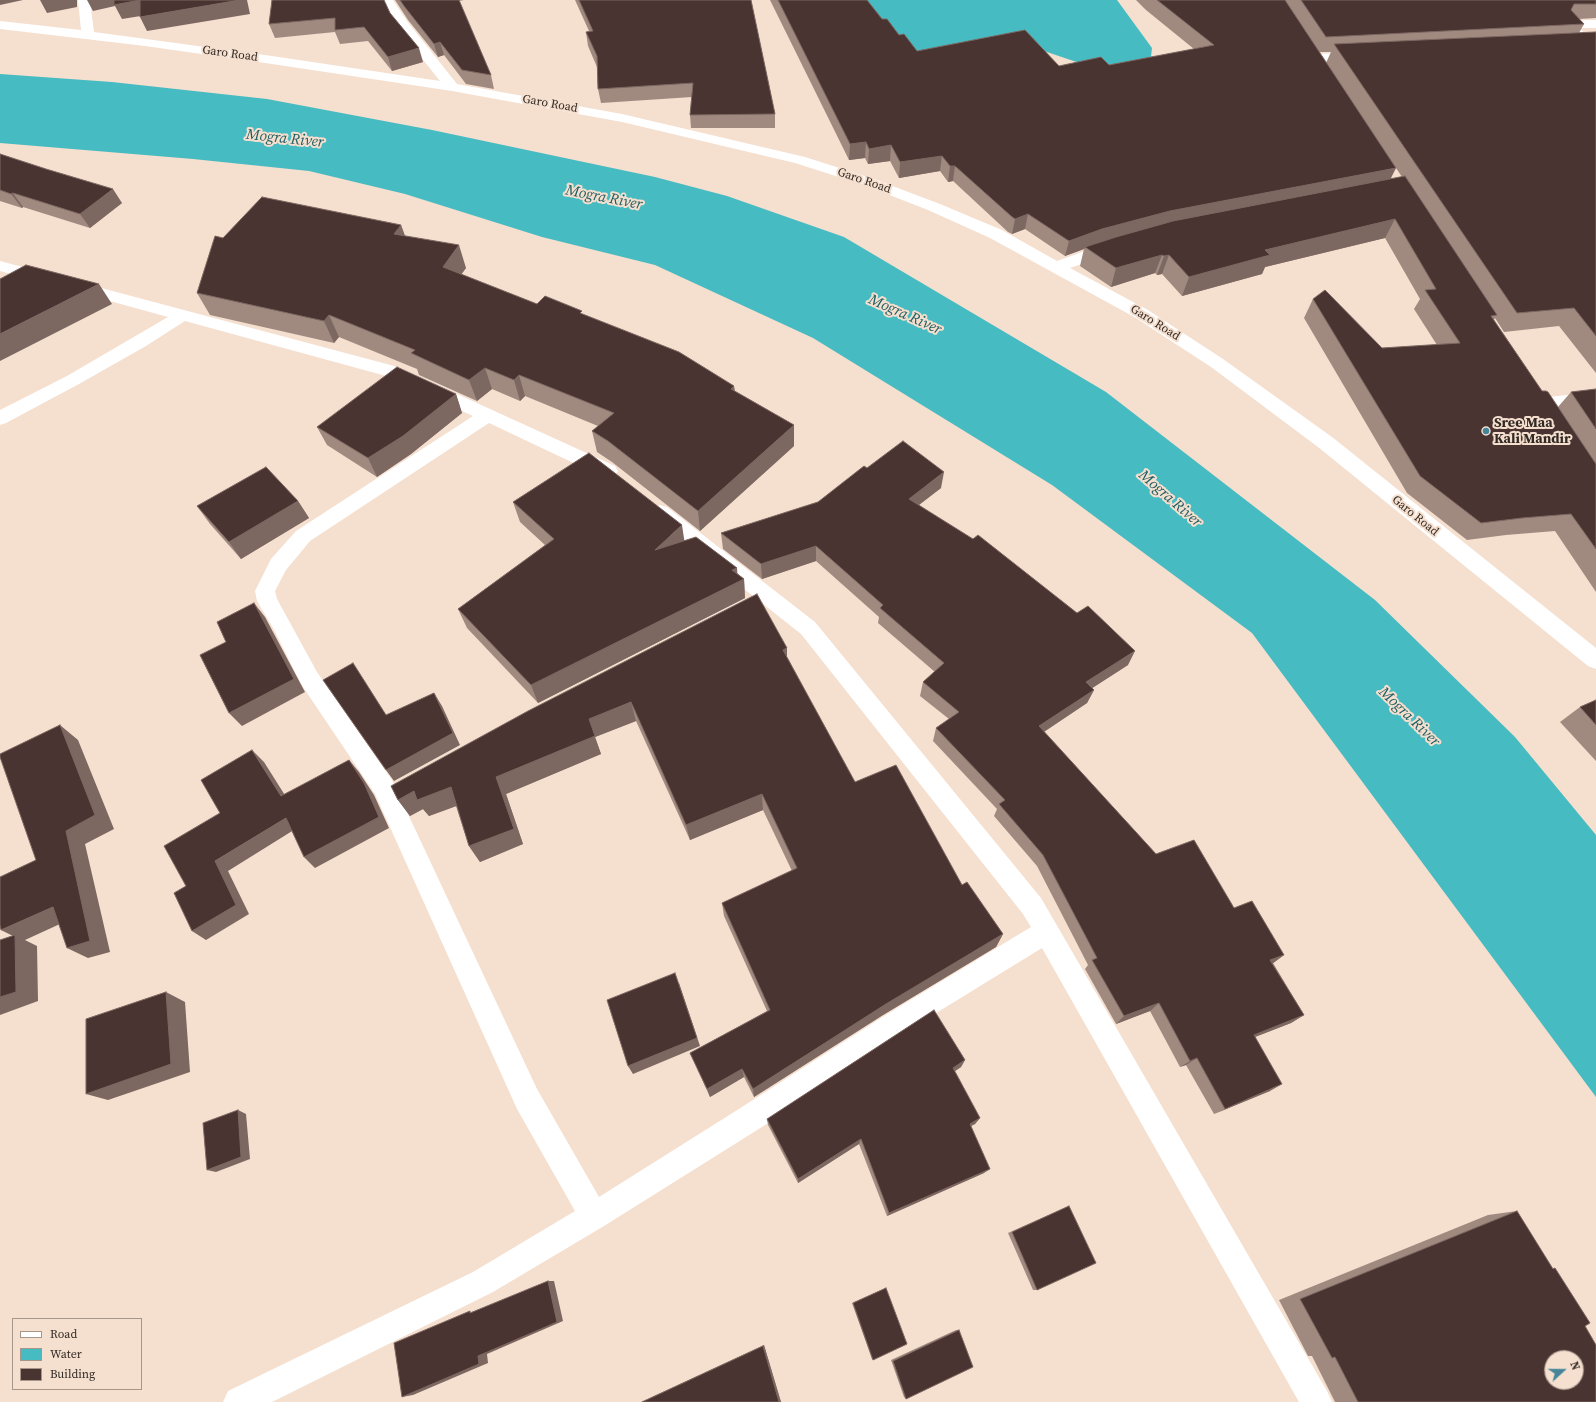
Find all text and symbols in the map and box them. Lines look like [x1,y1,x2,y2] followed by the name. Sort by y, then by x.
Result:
[201,43,259,65] street label: Garo Road
[521,92,579,116] street label: Garo Road
[245,126,325,152] water label: Mogra River
[835,165,893,197] street label: Garo Road
[564,182,644,214] water label: Mogra River
[866,291,944,339] water label: Mogra River
[1128,302,1182,344] street label: Garo Road
[1494,415,1571,448] place label: Sree Maa Kali Mandir
[1481,426,1491,436] marker: Sree Maa Kali Mandir
[1135,467,1205,531] water label: Mogra River
[1389,493,1441,539] street label: Garo Road
[1375,683,1443,751] water label: Mogra River
[12,1318,142,1390] legend
[50,1326,77,1342] text: Road
[50,1346,82,1362] text: Water
[1544,1350,1584,1390] north arrow
[1566,1359,1583,1372] text: N
[50,1366,95,1382] text: Building

